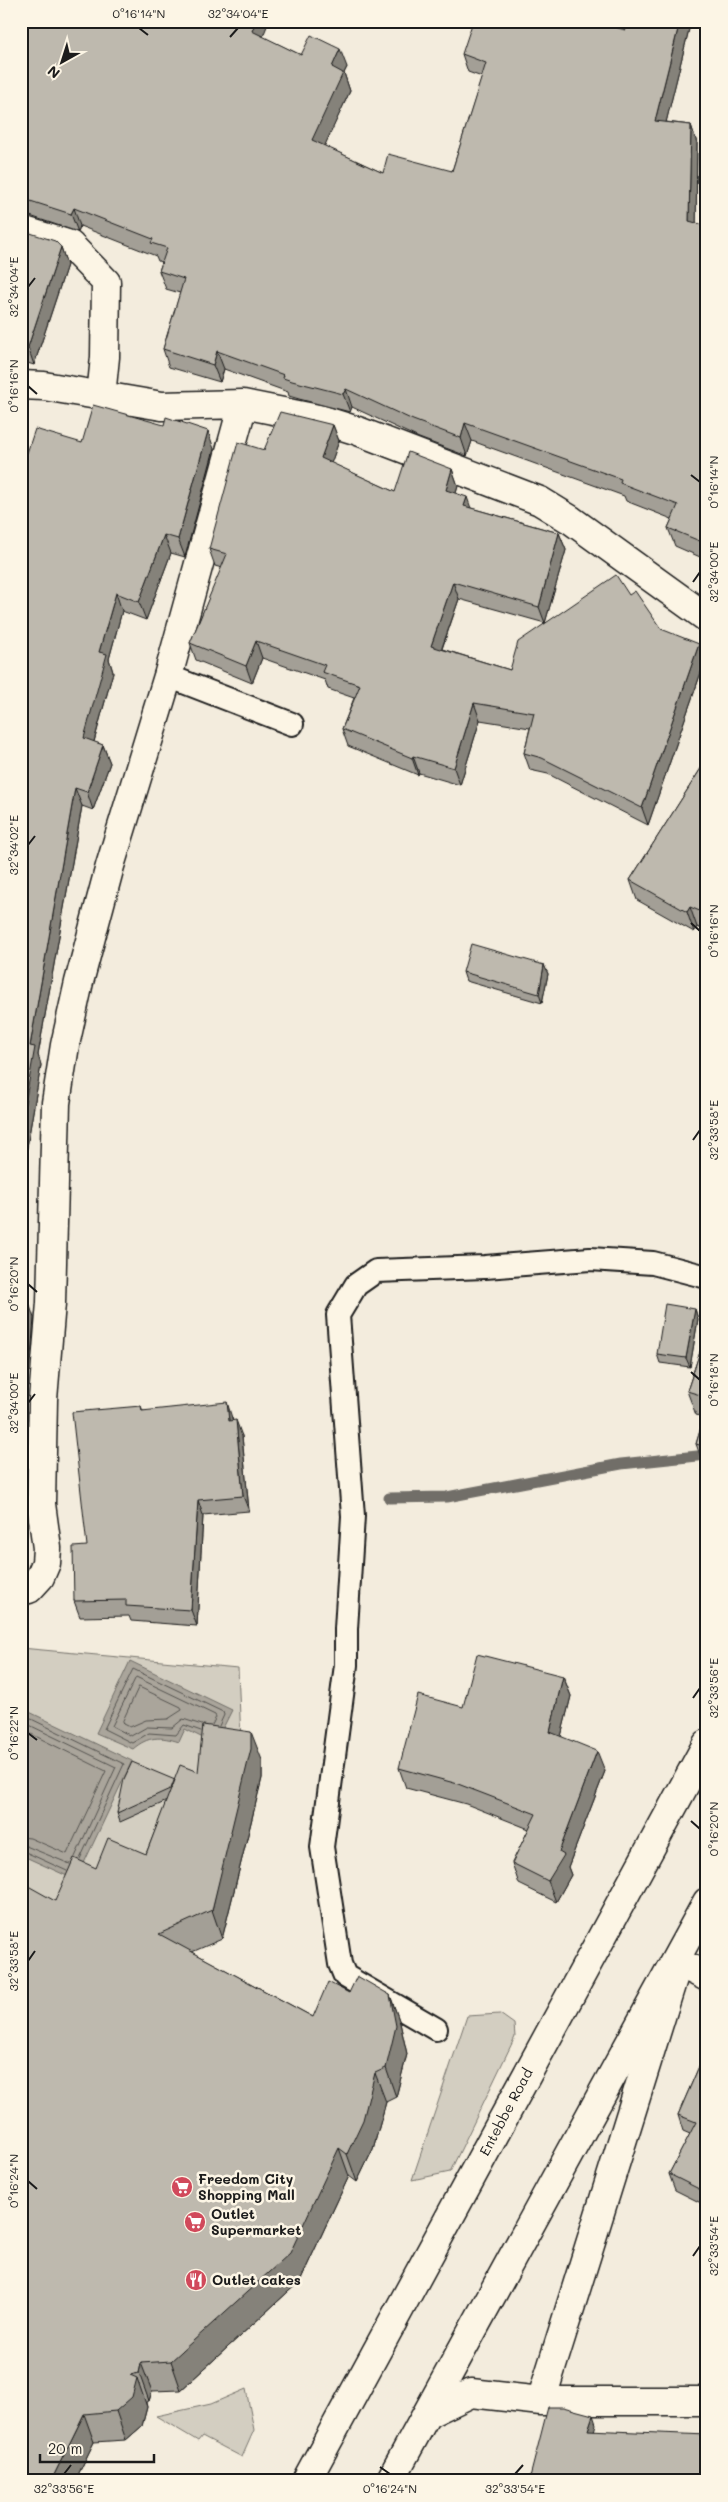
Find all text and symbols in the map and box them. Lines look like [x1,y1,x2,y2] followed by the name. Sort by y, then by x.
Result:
[113,5,165,21] text: 0°16'14"N
[208,5,268,21] text: 32°34'04"E
[38,38,88,88] north arrow
[43,62,64,83] text: N
[5,257,21,317] text: 32°34'04"E
[5,360,21,413] text: 0°16'16"N
[705,456,721,508] text: 0°16'14"N
[705,541,721,603] text: 32°34'00"E
[5,815,21,875] text: 32°34'02"E
[705,905,721,958] text: 0°16'16"N
[705,1100,721,1160] text: 32°33'58"E
[5,1257,21,1311] text: 0°16'20"N
[705,1353,721,1407] text: 0°16'18"N
[5,1372,21,1434] text: 32°34'00"E
[705,1658,721,1718] text: 32°33'56"E
[5,1706,21,1760] text: 0°16'22"N
[705,1802,721,1856] text: 0°16'20"N
[5,1931,21,1991] text: 32°33'58"E
[475,2065,537,2159] street label: Entebbe Road
[5,2154,21,2208] text: 0°16'24"N
[198,2169,295,2204] place label: Freedom City Shopping Mall
[170,2175,194,2199] supermarket icon: Freedom City Shopping Mall
[211,2204,301,2239] place label: Outlet Supermarket
[183,2210,207,2234] supermarket icon: Outlet Supermarket
[705,2216,721,2276] text: 32°33'54"E
[184,2268,208,2292] restaurant icon: Outlet cakes
[212,2270,301,2289] place label: Outlet cakes
[40,2432,154,2464] scale bar
[48,2438,82,2458] text: 20 m
[34,2480,94,2496] text: 32°33'56"E
[363,2480,417,2496] text: 0°16'24"N
[485,2480,545,2496] text: 32°33'54"E

